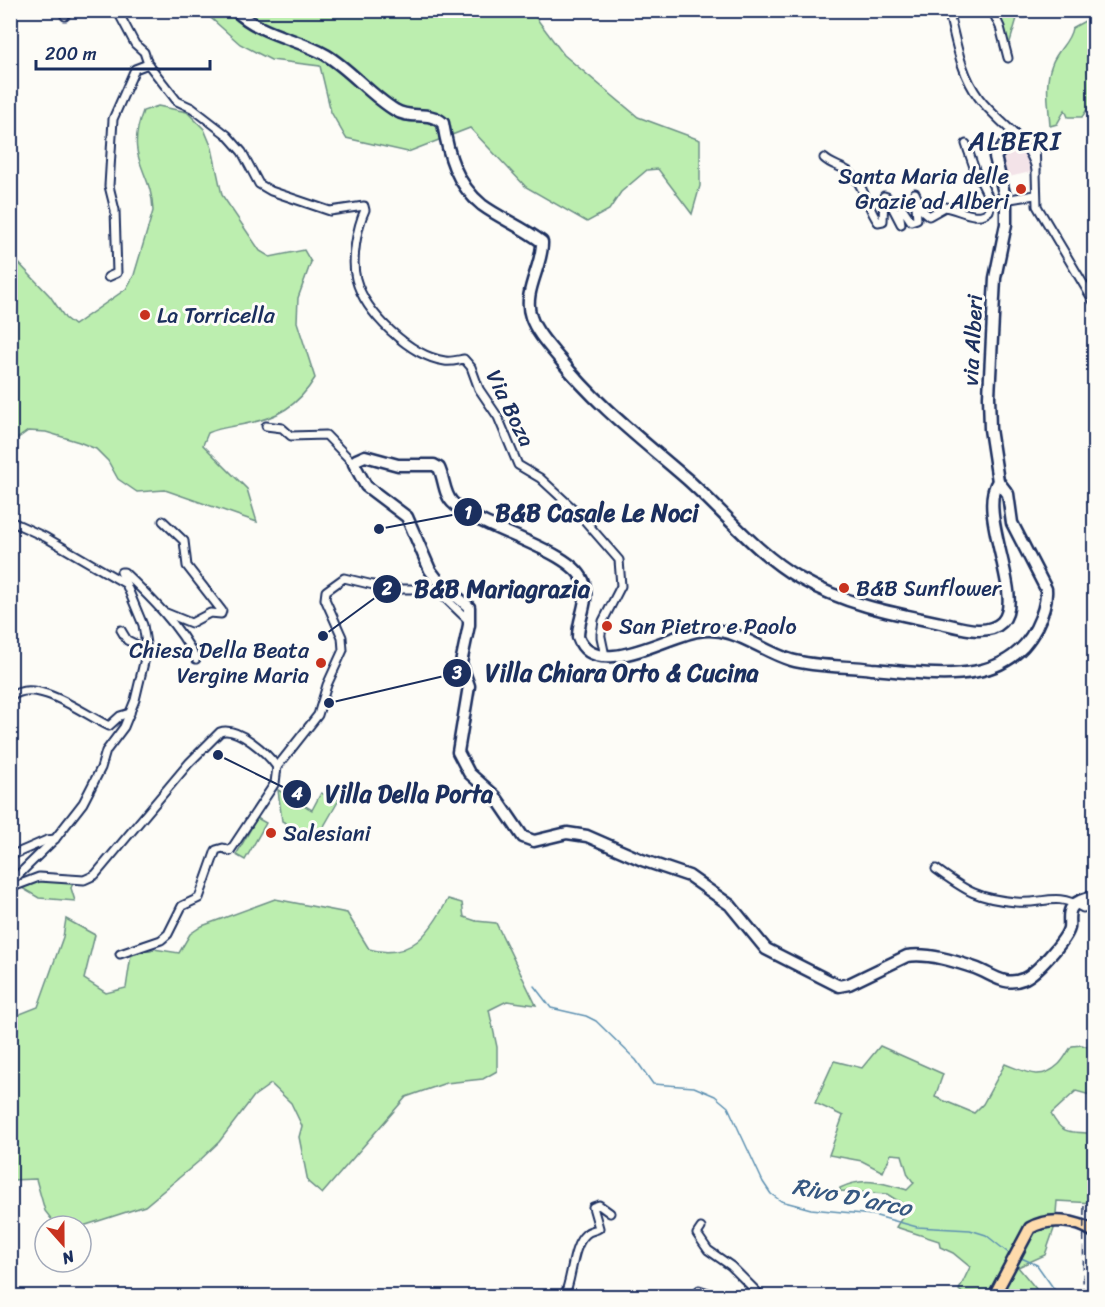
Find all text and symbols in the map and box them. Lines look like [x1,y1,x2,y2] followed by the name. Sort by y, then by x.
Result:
[36,33,210,71] scale bar
[45,38,97,70] text: 200 m
[967,118,1062,164] district label: ALBERI
[838,157,1010,221] place label: Santa Maria delle Grazie ad Alberi
[1014,182,1028,196] marker: Santa Maria delle Grazie ad Alberi
[951,293,994,387] street label: via Alberi
[157,296,276,335] place label: La Torricella
[138,308,152,322] marker: La Torricella
[475,363,546,454] street label: Via Boza
[453,491,710,533] callout: B&B Casale Le Noci
[495,492,700,534] text: B&B Casale Le Noci
[464,497,472,529] text: 1
[372,568,602,610] callout: B&B Mariagrazia
[414,568,591,610] text: B&B Mariagrazia
[856,569,1003,608] place label: B&B Sunflower
[381,573,393,605] text: 2
[837,581,851,595] marker: B&B Sunflower
[619,607,797,646] place label: San Pietro e Paolo
[600,619,614,633] marker: San Pietro e Paolo
[129,631,310,695] place label: Chiesa Della Beata Vergine Maria
[442,652,771,694] callout: Villa Chiara Orto & Cucina
[485,652,760,694] text: Villa Chiara Orto & Cucina
[314,656,328,670] marker: Chiesa Della Beata Vergine Maria
[451,657,462,689] text: 3
[282,773,507,815] callout: Villa Della Porta
[325,773,494,815] text: Villa Della Porta
[290,778,303,810] text: 4
[283,814,372,853] place label: Salesiani
[264,826,278,840] marker: Salesiani
[789,1165,917,1229] water label: Rivo D'arco
[33,1214,93,1274] north arrow
[57,1242,80,1273] text: N

